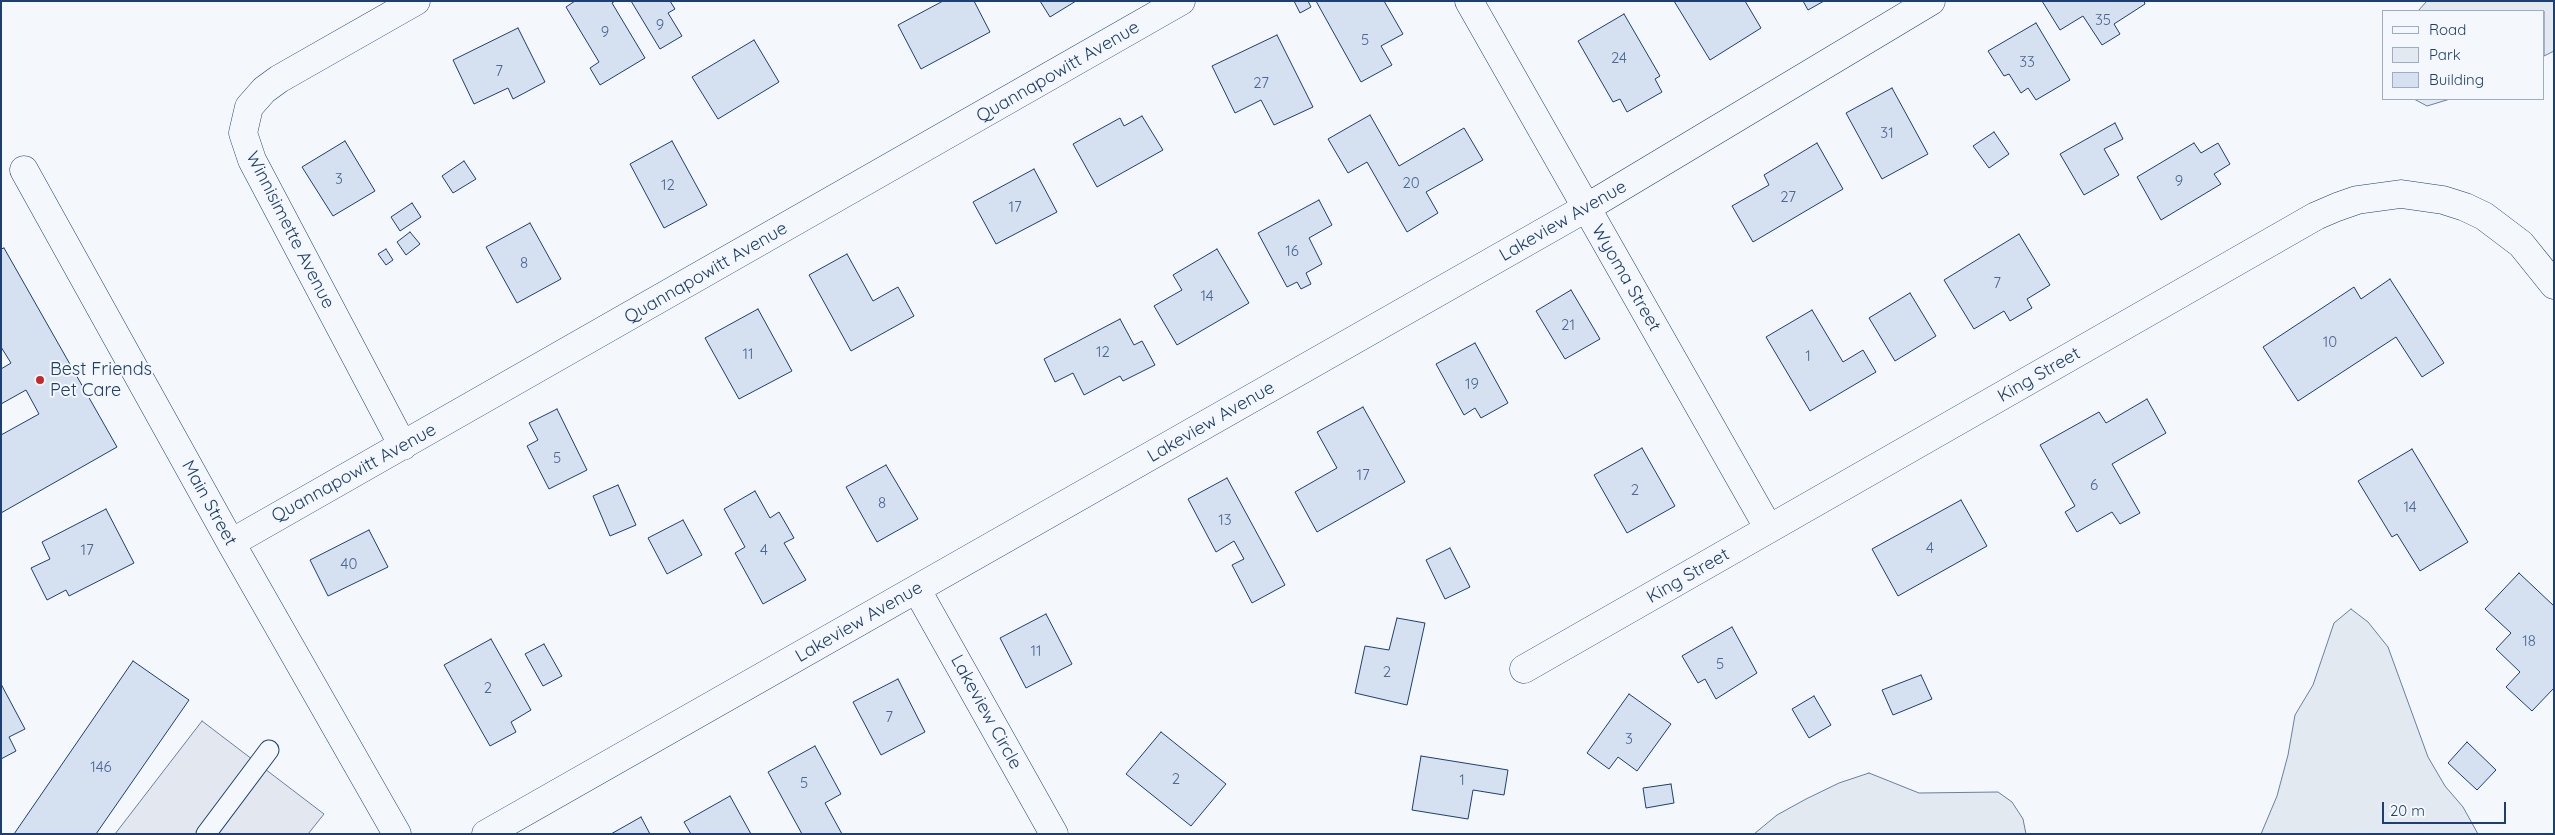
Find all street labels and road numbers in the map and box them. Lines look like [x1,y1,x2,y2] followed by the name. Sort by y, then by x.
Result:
[973,16,1143,128] street label: Quannapowitt Avenue
[241,148,339,312] street label: Winnisimette Avenue
[1496,176,1630,266] street label: Lakeview Avenue
[621,217,791,329] street label: Quannapowitt Avenue
[1587,221,1665,335] street label: Wyoma Street
[1994,343,2084,407] street label: King Street
[1144,377,1278,467] street label: Lakeview Avenue
[268,419,440,527] street label: Quannapowitt Avenue
[177,457,241,549] street label: Main Street
[1643,544,1733,608] street label: King Street
[792,577,926,667] street label: Lakeview Avenue
[946,651,1026,773] street label: Lakeview Circle

